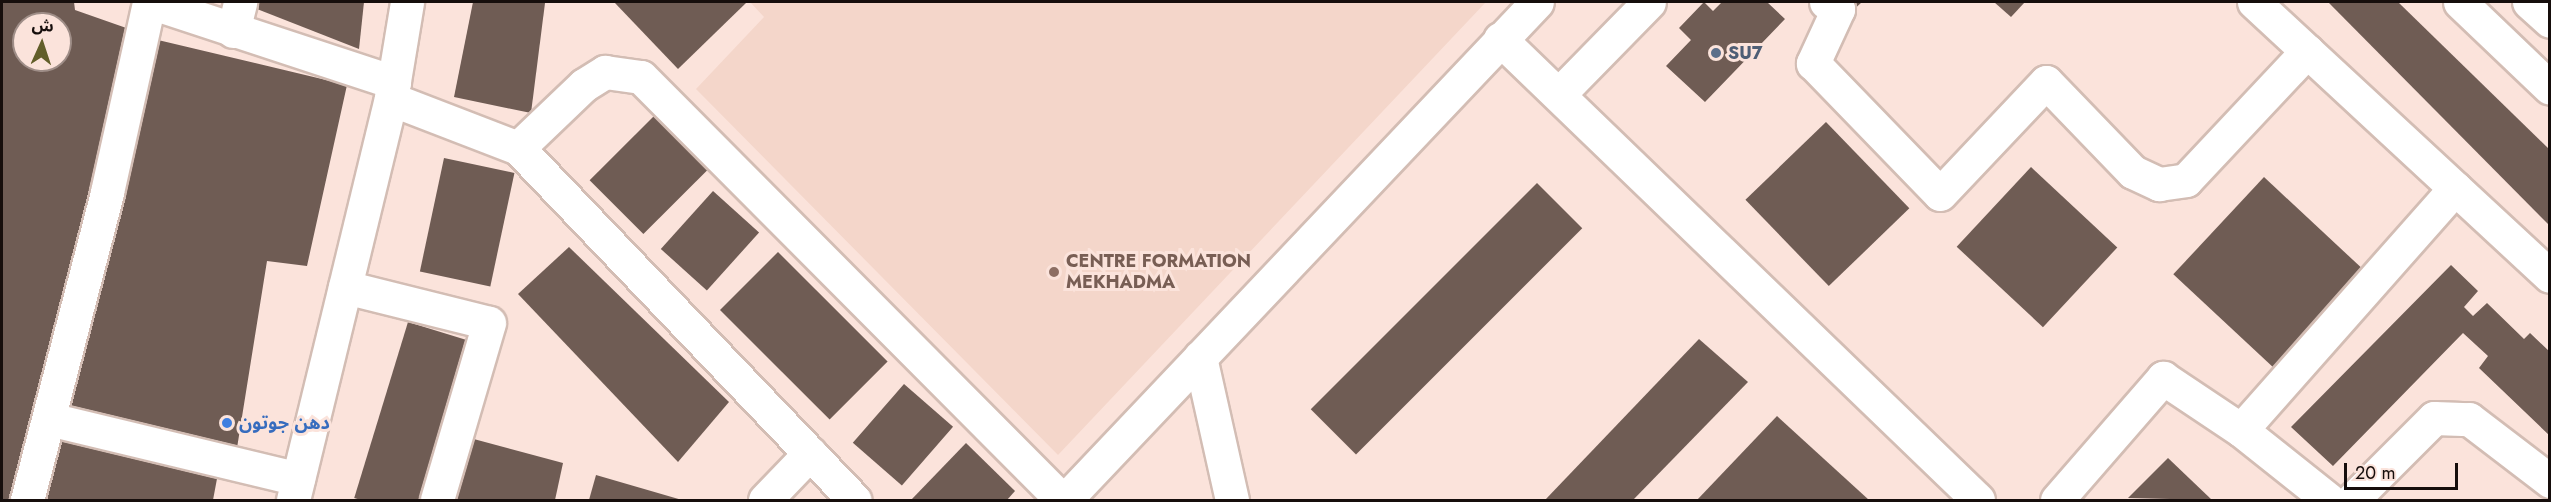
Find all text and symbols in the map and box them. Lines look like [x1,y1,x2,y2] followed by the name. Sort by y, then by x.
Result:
[12,12,72,72] north arrow
[31,13,54,38] text: ش
[1728,42,1763,64] place label: SU7
[1709,46,1723,60] marker: SU7
[1066,251,1251,294] place label: CENTRE FORMATION MEKHADMA
[1047,265,1061,279] marker: CENTRE FORMATION MEKHADMA
[239,412,330,434] place label: دهن جوتون
[220,416,234,430] marker: دهن جوتون
[2347,451,2461,489] scale bar
[2355,460,2395,486] text: 20 m

